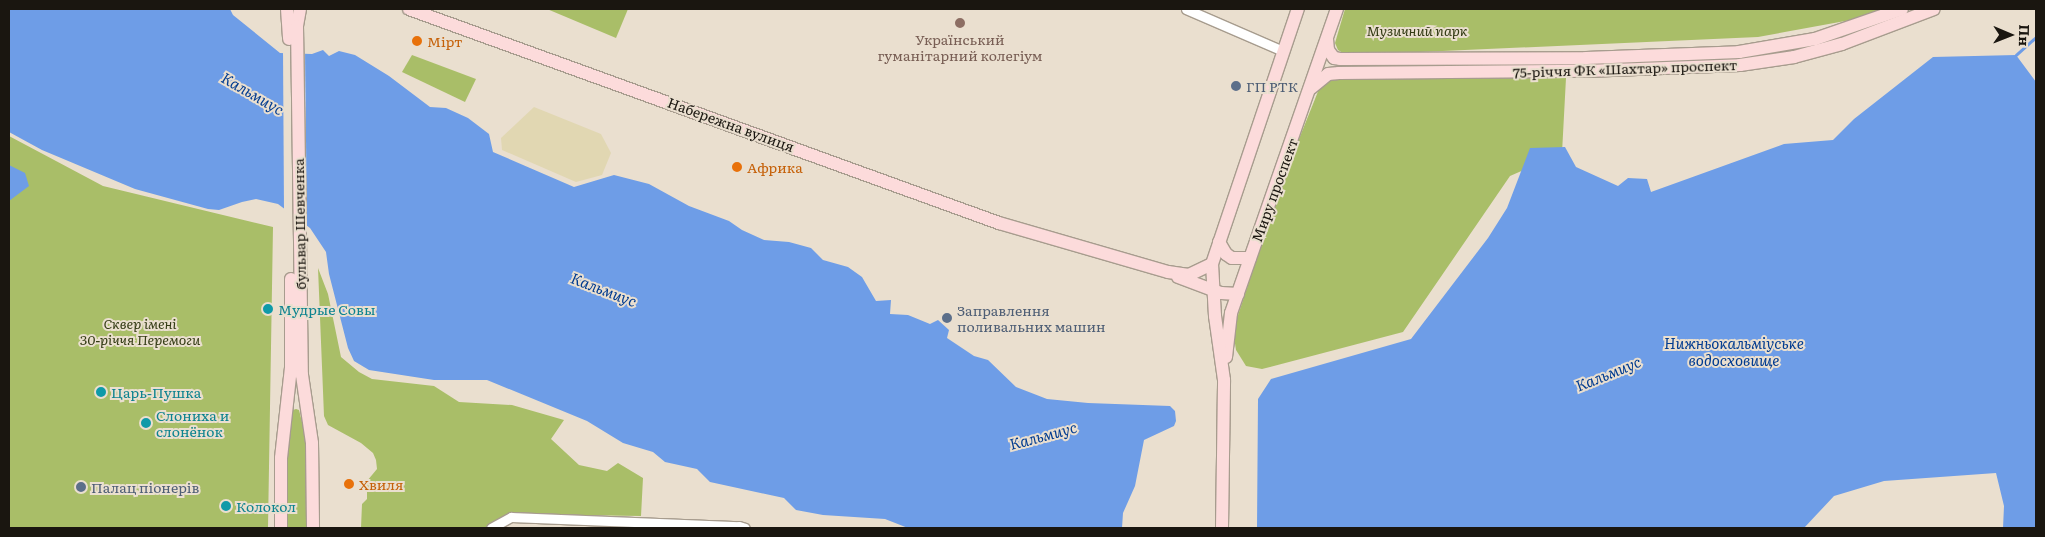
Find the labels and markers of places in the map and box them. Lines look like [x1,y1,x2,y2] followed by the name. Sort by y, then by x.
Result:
[954,17,966,29] marker: Український гуманітарний колегіум
[877,31,1043,64] place label: Український гуманітарний колегіум
[427,33,462,49] place label: Мірт
[411,35,423,47] marker: Мірт
[1246,78,1298,94] place label: ГП РТК
[1230,80,1242,92] marker: ГП РТК
[747,159,803,175] place label: Африка
[731,161,743,173] marker: Африка
[278,301,375,317] place label: Мудрые Совы
[957,302,1106,334] place label: Заправлення поливальних машин
[262,303,274,315] marker: Мудрые Совы
[941,312,953,324] marker: Заправлення поливальних машин
[111,384,201,400] place label: Царь-Пушка
[95,386,107,398] marker: Царь-Пушка
[156,407,229,440] place label: Слониха и слонёнок
[140,417,152,429] marker: Слониха и слонёнок
[359,476,403,492] place label: Хвиля
[343,478,355,490] marker: Хвиля
[91,479,199,495] place label: Палац піонерів
[75,481,87,493] marker: Палац піонерів
[236,498,296,514] place label: Колокол
[220,500,232,512] marker: Колокол

